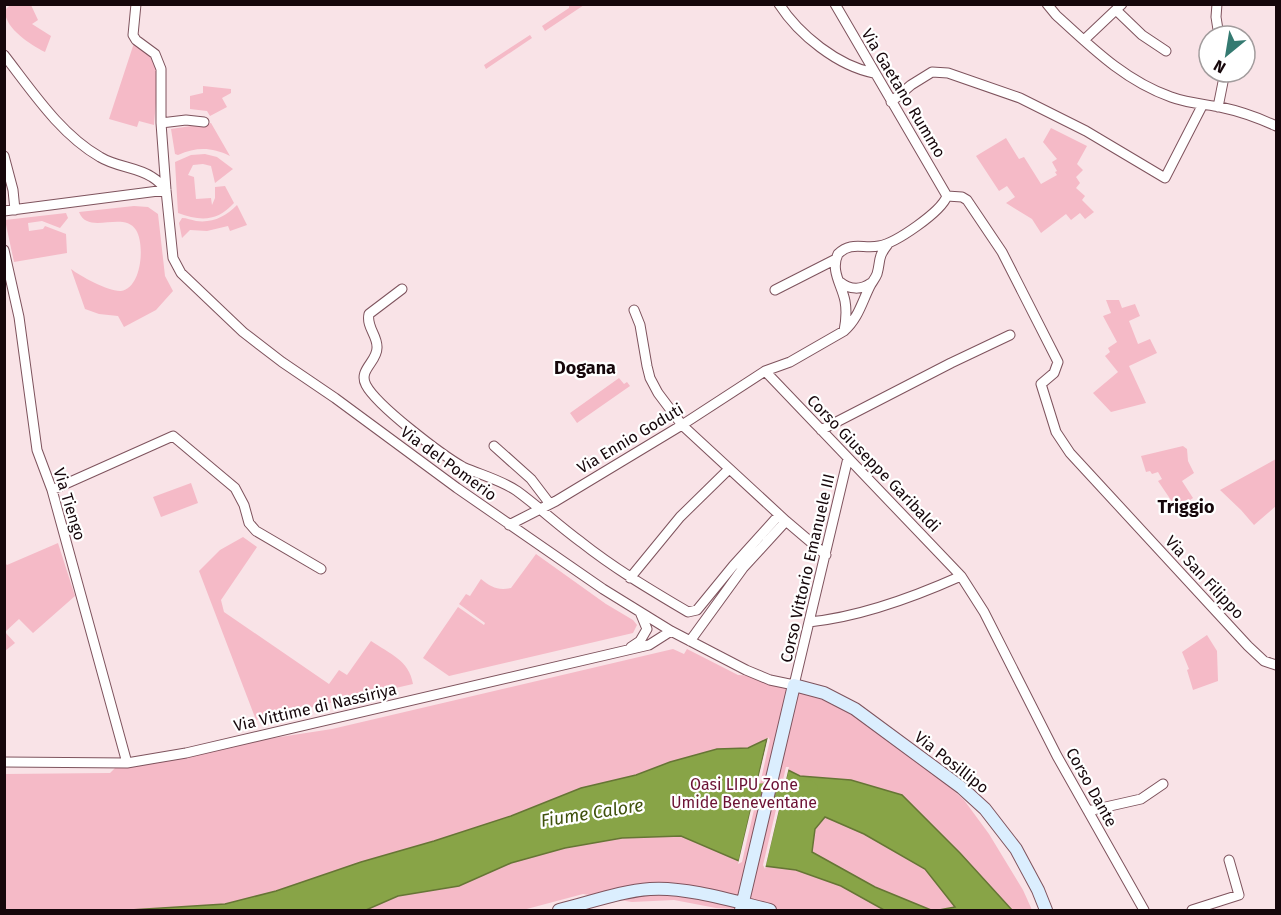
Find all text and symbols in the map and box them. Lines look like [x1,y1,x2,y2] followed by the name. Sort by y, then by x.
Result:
[1197,24,1257,84] north arrow
[858,25,950,161] street label: Via Gaetano Rummo
[1210,56,1229,77] text: N
[554,357,616,379] district label: Dogana
[803,391,944,536] street label: Corso Giuseppe Garibaldi
[574,399,687,478] street label: Via Ennio Goduti
[397,422,500,505] street label: Via del Pomerio
[50,466,90,543] street label: Via Tiengo
[776,472,838,664] street label: Corso Vittorio Emanuele III
[1158,496,1214,518] district label: Triggio
[1161,532,1248,623] street label: Via San Filippo
[232,679,398,735] street label: Via Vittime di Nassiriya
[911,727,993,797] street label: Via Posillipo
[1062,744,1121,830] street label: Corso Dante
[671,775,817,812] park label: Oasi LIPU Zone Umide Beneventane
[539,794,645,832] water label: Fiume Calore

